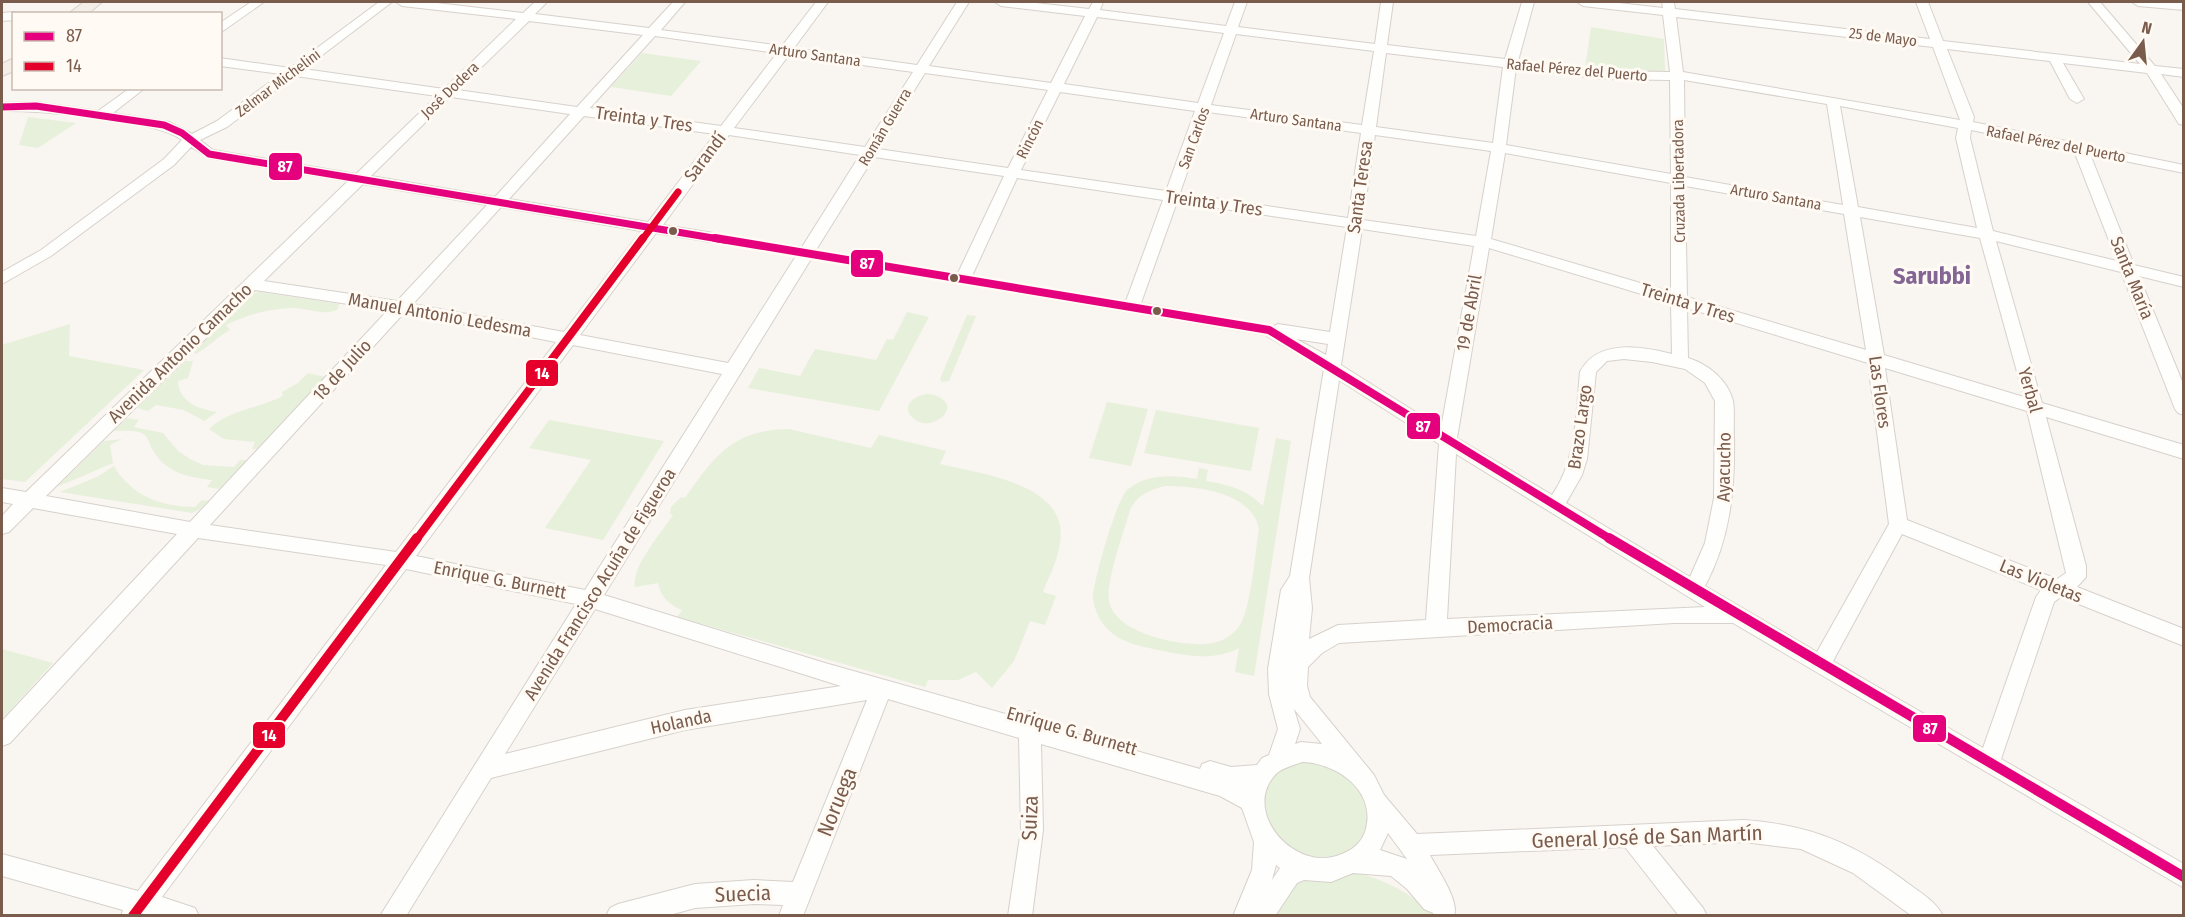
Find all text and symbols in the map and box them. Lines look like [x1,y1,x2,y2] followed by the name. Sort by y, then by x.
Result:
[12,12,222,90] legend
[2113,12,2173,72] north arrow
[2140,18,2154,38] text: N
[1848,24,1918,50] street label: 25 de Mayo
[66,25,82,47] text: 87
[768,40,862,70] street label: Arturo Santana
[232,45,324,121] street label: Zelmar Michelini
[66,55,82,77] text: 14
[1506,55,1648,85] street label: Rafael Pérez del Puerto
[417,58,483,122] street label: José Dodera
[855,85,915,169] street label: Román Guerra
[594,101,694,137] street label: Treinta y Tres
[1175,105,1213,171] street label: San Carlos
[1249,105,1343,135] street label: Arturo Santana
[1012,116,1048,162] street label: Rincón
[1669,119,1689,243] street label: Cruzada Libertadora
[1985,122,2127,166] street label: Rafael Pérez del Puerto
[679,128,731,186] street label: Sarandí
[1343,139,1377,235] street label: Santa Teresa
[268,152,303,181] line badge: 87
[277,157,293,176] text: 87
[1729,180,1823,214] street label: Arturo Santana
[1164,185,1264,221] street label: Treinta y Tres
[667,225,679,237] unlabelled marker
[2105,233,2159,323] street label: Santa María
[850,249,884,278] line badge: 87
[859,254,875,273] text: 87
[1893,262,1971,290] district label: Sarubbi
[948,272,960,284] unlabelled marker
[1451,273,1487,353] street label: 19 de Abril
[103,278,257,428] street label: Avenida Antonio Camacho
[1638,278,1738,328] street label: Treinta y Tres
[347,288,533,342] street label: Manuel Antonio Ledesma
[1151,305,1163,317] unlabelled marker
[308,335,376,405] street label: 18 de Julio
[1864,354,1896,430] street label: Las Flores
[525,359,559,387] line badge: 14
[535,364,550,383] text: 14
[2013,365,2047,415] street label: Yerbal
[1563,383,1597,471] street label: Brazo Largo
[1406,412,1441,440] line badge: 87
[1415,417,1431,436] text: 87
[1712,432,1736,502] street label: Ayacucho
[519,464,681,704] street label: Avenida Francisco Acuña de Figueroa
[1996,554,2086,608] street label: Las Violetas
[432,556,568,604] street label: Enrique G. Burnett
[1466,612,1554,638] street label: Democracia
[1004,702,1140,760] street label: Enrique G. Burnett
[648,705,714,739] street label: Holanda
[1912,714,1947,743] line badge: 87
[1922,719,1938,738] text: 87
[252,721,286,749] line badge: 14
[262,726,277,745] text: 14
[811,764,863,840] street label: Noruega
[1016,795,1044,841] street label: Suiza
[1531,820,1763,854] street label: General José de San Martín
[714,880,772,908] street label: Suecia

